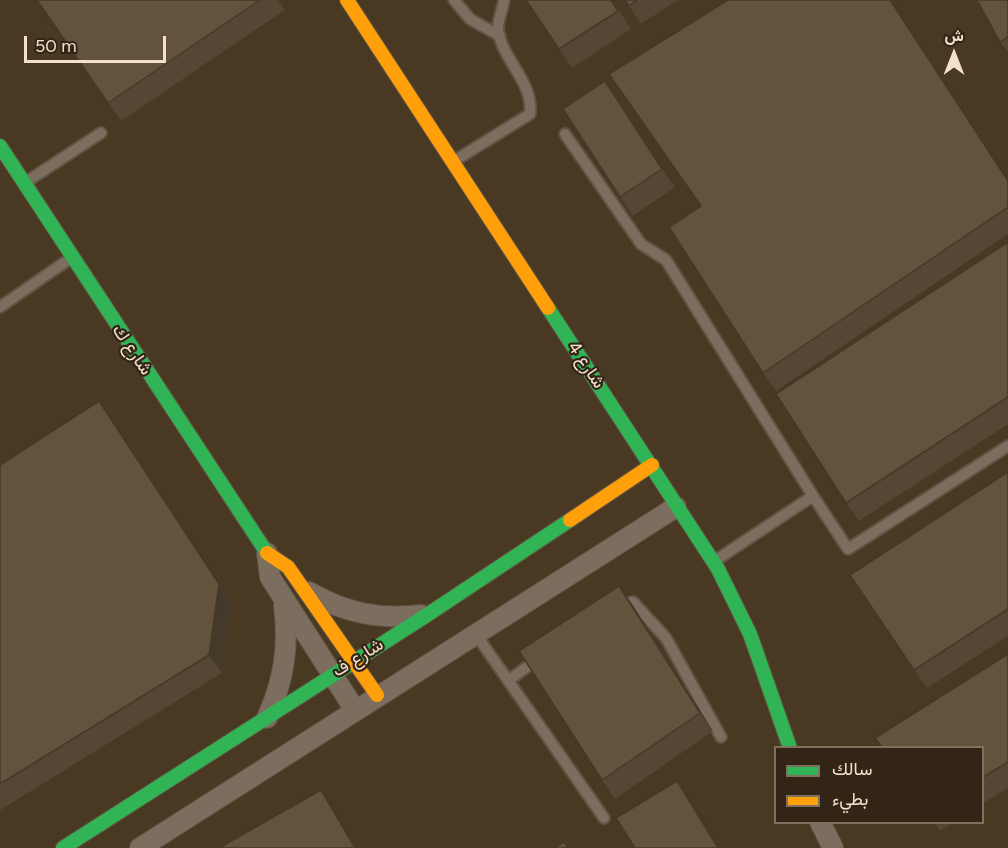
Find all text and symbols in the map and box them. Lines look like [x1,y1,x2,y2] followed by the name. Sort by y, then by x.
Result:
[27,24,170,62] scale bar
[924,24,984,84] north arrow
[944,26,964,45] text: ش
[35,35,77,57] text: 50 m
[107,321,157,379] street label: شارع ك
[563,337,609,393] street label: شارع 4
[328,634,388,682] street label: شارع ف
[774,746,984,824] legend
[832,758,872,780] text: سالك
[832,788,868,810] text: بطيء

